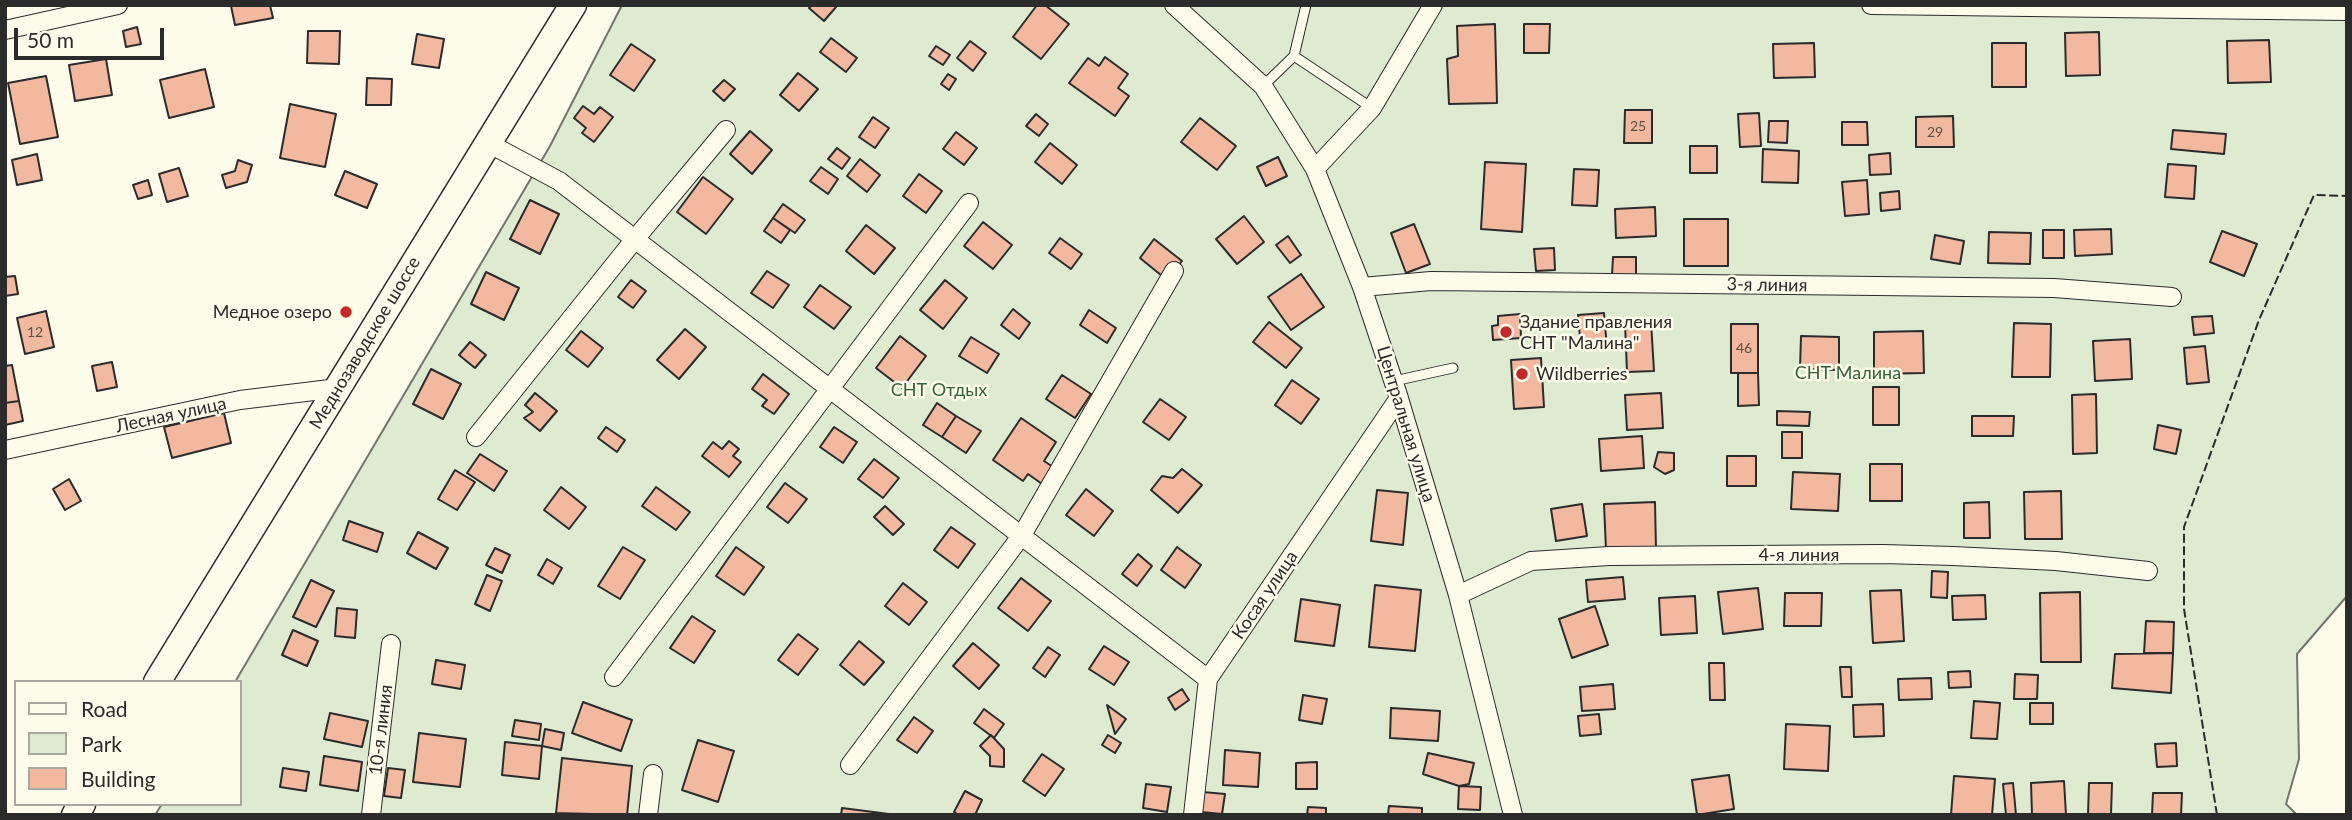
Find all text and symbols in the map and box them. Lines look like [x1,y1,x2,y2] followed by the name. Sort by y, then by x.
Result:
[18,14,168,58] scale bar
[27,27,74,52] text: 50 m
[1630,118,1646,134] house number: 25
[1927,124,1943,140] house number: 29
[305,253,425,433] street label: Меднозаводское шоссе
[1726,273,1808,297] street label: 3-я линия
[213,301,332,323] place label: Медное озеро
[338,304,354,320] marker: Медное озеро
[1520,311,1672,354] place label: Здание правления СНТ "Малина"
[27,324,43,340] house number: 12
[1498,324,1514,340] marker: Здание правления СНТ "Малина"
[1736,340,1752,356] house number: 46
[1372,343,1440,505] street label: Центральная улица
[1795,362,1901,384] park label: СНТ Малина
[1536,363,1628,385] place label: Wildberries
[1514,366,1530,382] marker: Wildberries
[891,379,987,401] park label: СНТ Отдых
[114,393,228,437] street label: Лесная улица
[1759,544,1839,566] street label: 4-я линия
[1228,547,1302,643] street label: Косая улица
[14,680,242,806] legend
[365,683,397,777] street label: 10-я линия
[81,696,128,721] text: Road
[81,731,122,756] text: Park
[81,766,156,791] text: Building

